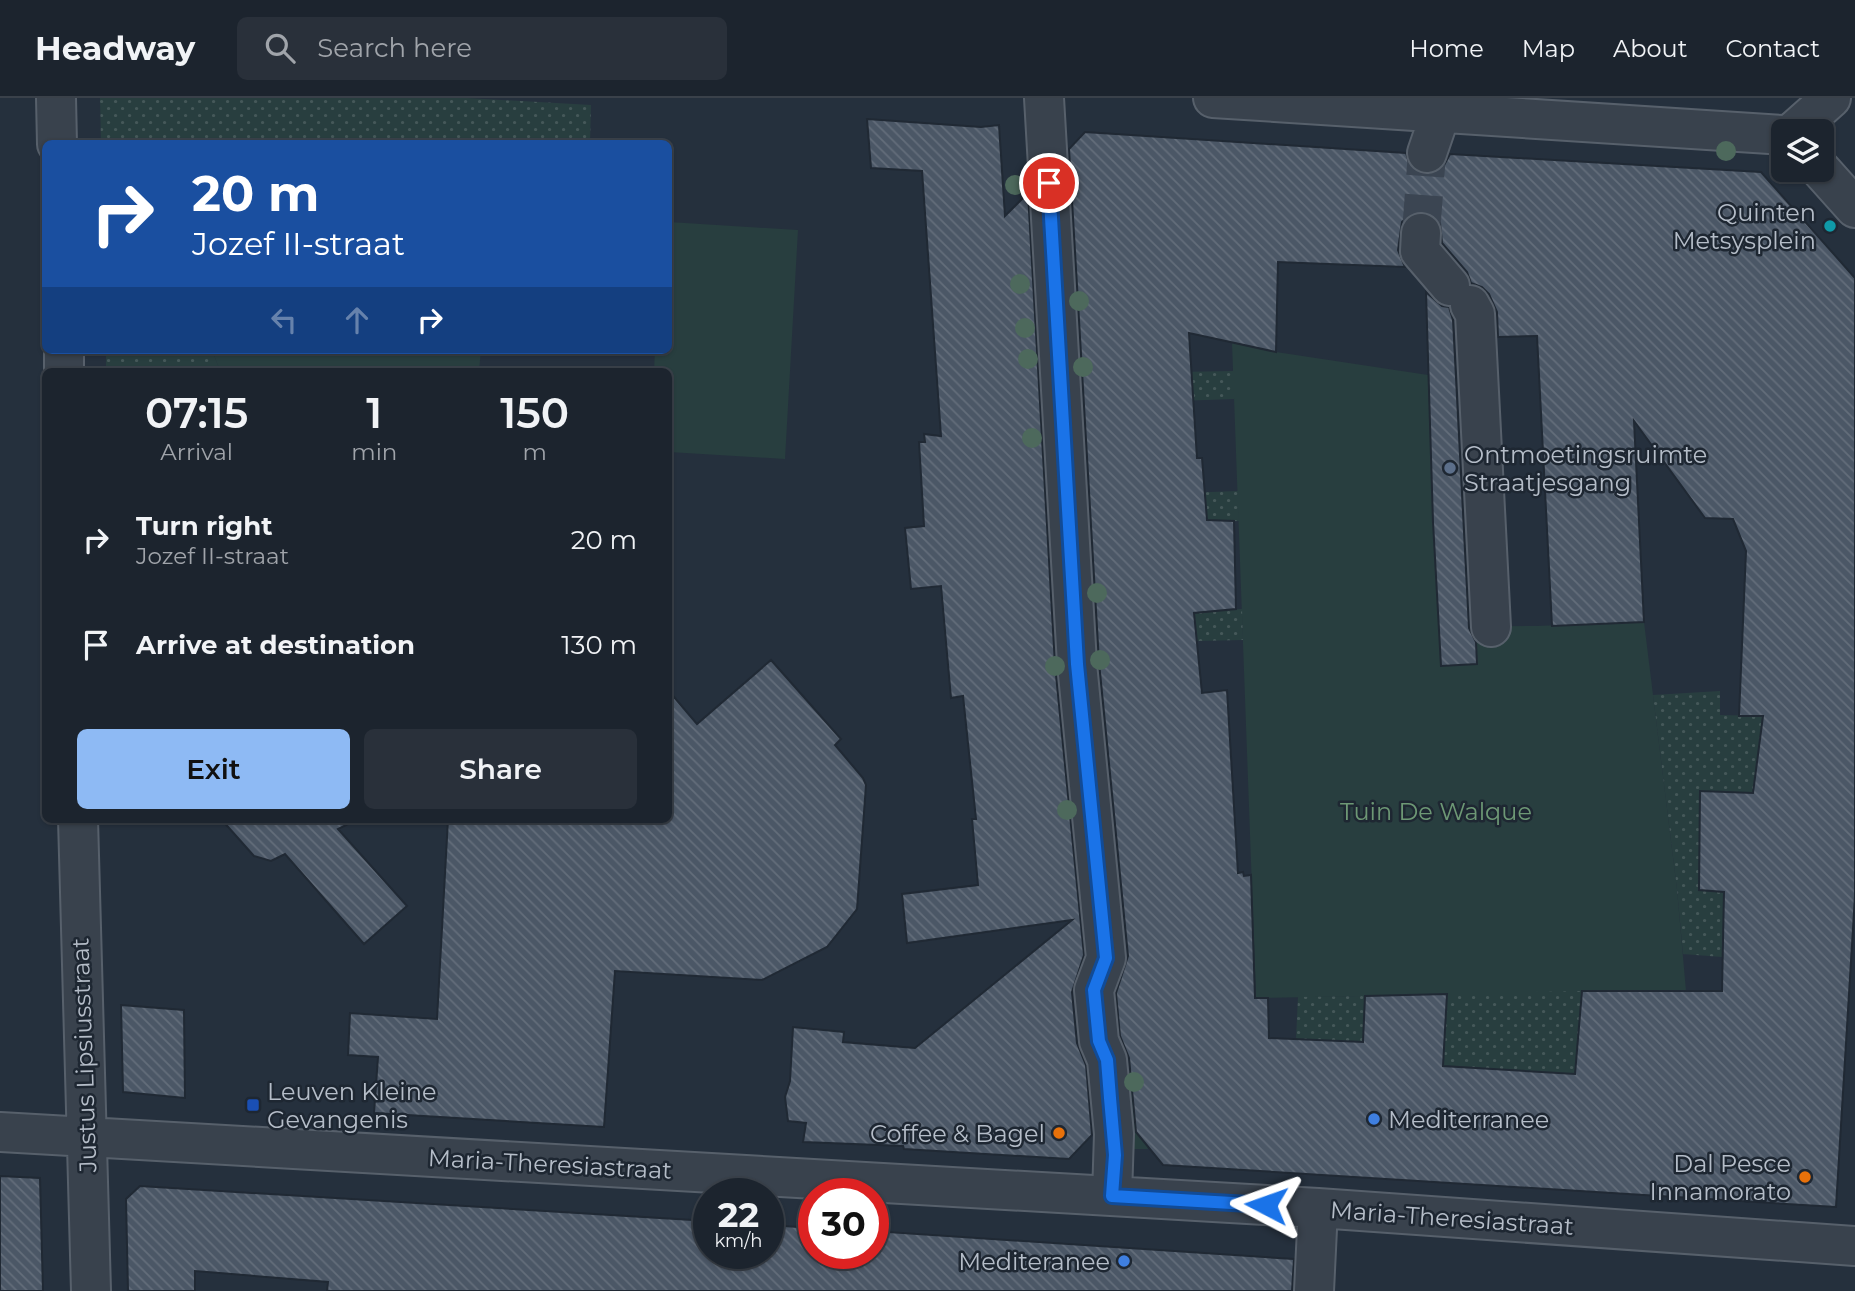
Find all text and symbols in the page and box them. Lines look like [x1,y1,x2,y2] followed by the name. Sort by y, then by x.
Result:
[237,17,727,80] search box
[35,28,195,68] text: Headway
[261,29,299,67] icon: search
[317,32,472,64] text: Search here
[1409,34,1484,63] text: Home
[1522,34,1575,63] text: Map
[1613,34,1687,63] text: About
[1725,34,1820,63] text: Contact
[1771,119,1834,182] map controls
[1771,119,1834,182] button: layers
[1019,153,1079,213] pin
[192,164,319,223] text: 20 m
[1030,164,1068,202] icon: arrive
[77,168,168,259] icon: right
[1673,198,1816,255] place label: Quinten Metsysplein
[1822,218,1838,234] marker: Quinten Metsysplein
[192,224,405,263] text: Jozef II-straat
[265,301,303,339] icon: left
[338,301,376,339] icon: ahead
[411,301,449,339] icon: right
[145,387,248,439] text: 07:15
[366,387,382,439] text: 1
[500,387,569,439] text: 150
[160,438,233,466] text: Arrival
[351,438,397,466] text: min
[522,438,547,466] text: m
[1464,440,1707,497] place label: Ontmoetingsruimte Straatjesgang
[1442,460,1458,476] marker: Ontmoetingsruimte Straatjesgang
[136,510,272,542] text: Turn right
[77,521,115,559] icon: right
[571,524,637,556] text: 20 m
[136,542,289,570] text: Jozef II-straat
[77,626,115,664] icon: arrive
[136,629,415,661] text: Arrive at destination
[561,629,637,661] text: 130 m
[77,729,350,809] button: Exit
[364,729,637,809] button: Share
[1340,797,1532,826] park label: Tuin De Walque
[65,937,103,1174] street label: Justus Lipsiusstraat
[267,1077,436,1134] place label: Leuven Kleine Gevangenis
[245,1097,261,1113] marker: Leuven Kleine Gevangenis
[1388,1105,1549,1134] place label: Mediterranee
[1366,1111,1382,1127] marker: Mediterranee
[870,1119,1045,1148] place label: Coffee & Bagel
[1051,1125,1067,1141] marker: Coffee & Bagel
[427,1143,673,1185] street label: Maria-Theresiastraat
[1649,1149,1791,1206] place label: Dal Pesce Innamorato
[1229,1168,1303,1242] position arrow
[1797,1169,1813,1185] marker: Dal Pesce Innamorato
[798,1178,889,1269] speed limit sign: 30
[718,1193,759,1236] text: 22
[1329,1195,1575,1241] street label: Maria-Theresiastraat
[714,1230,763,1252] text: km/h
[958,1247,1110,1276] place label: Mediteranee
[1116,1253,1132,1269] marker: Mediteranee

